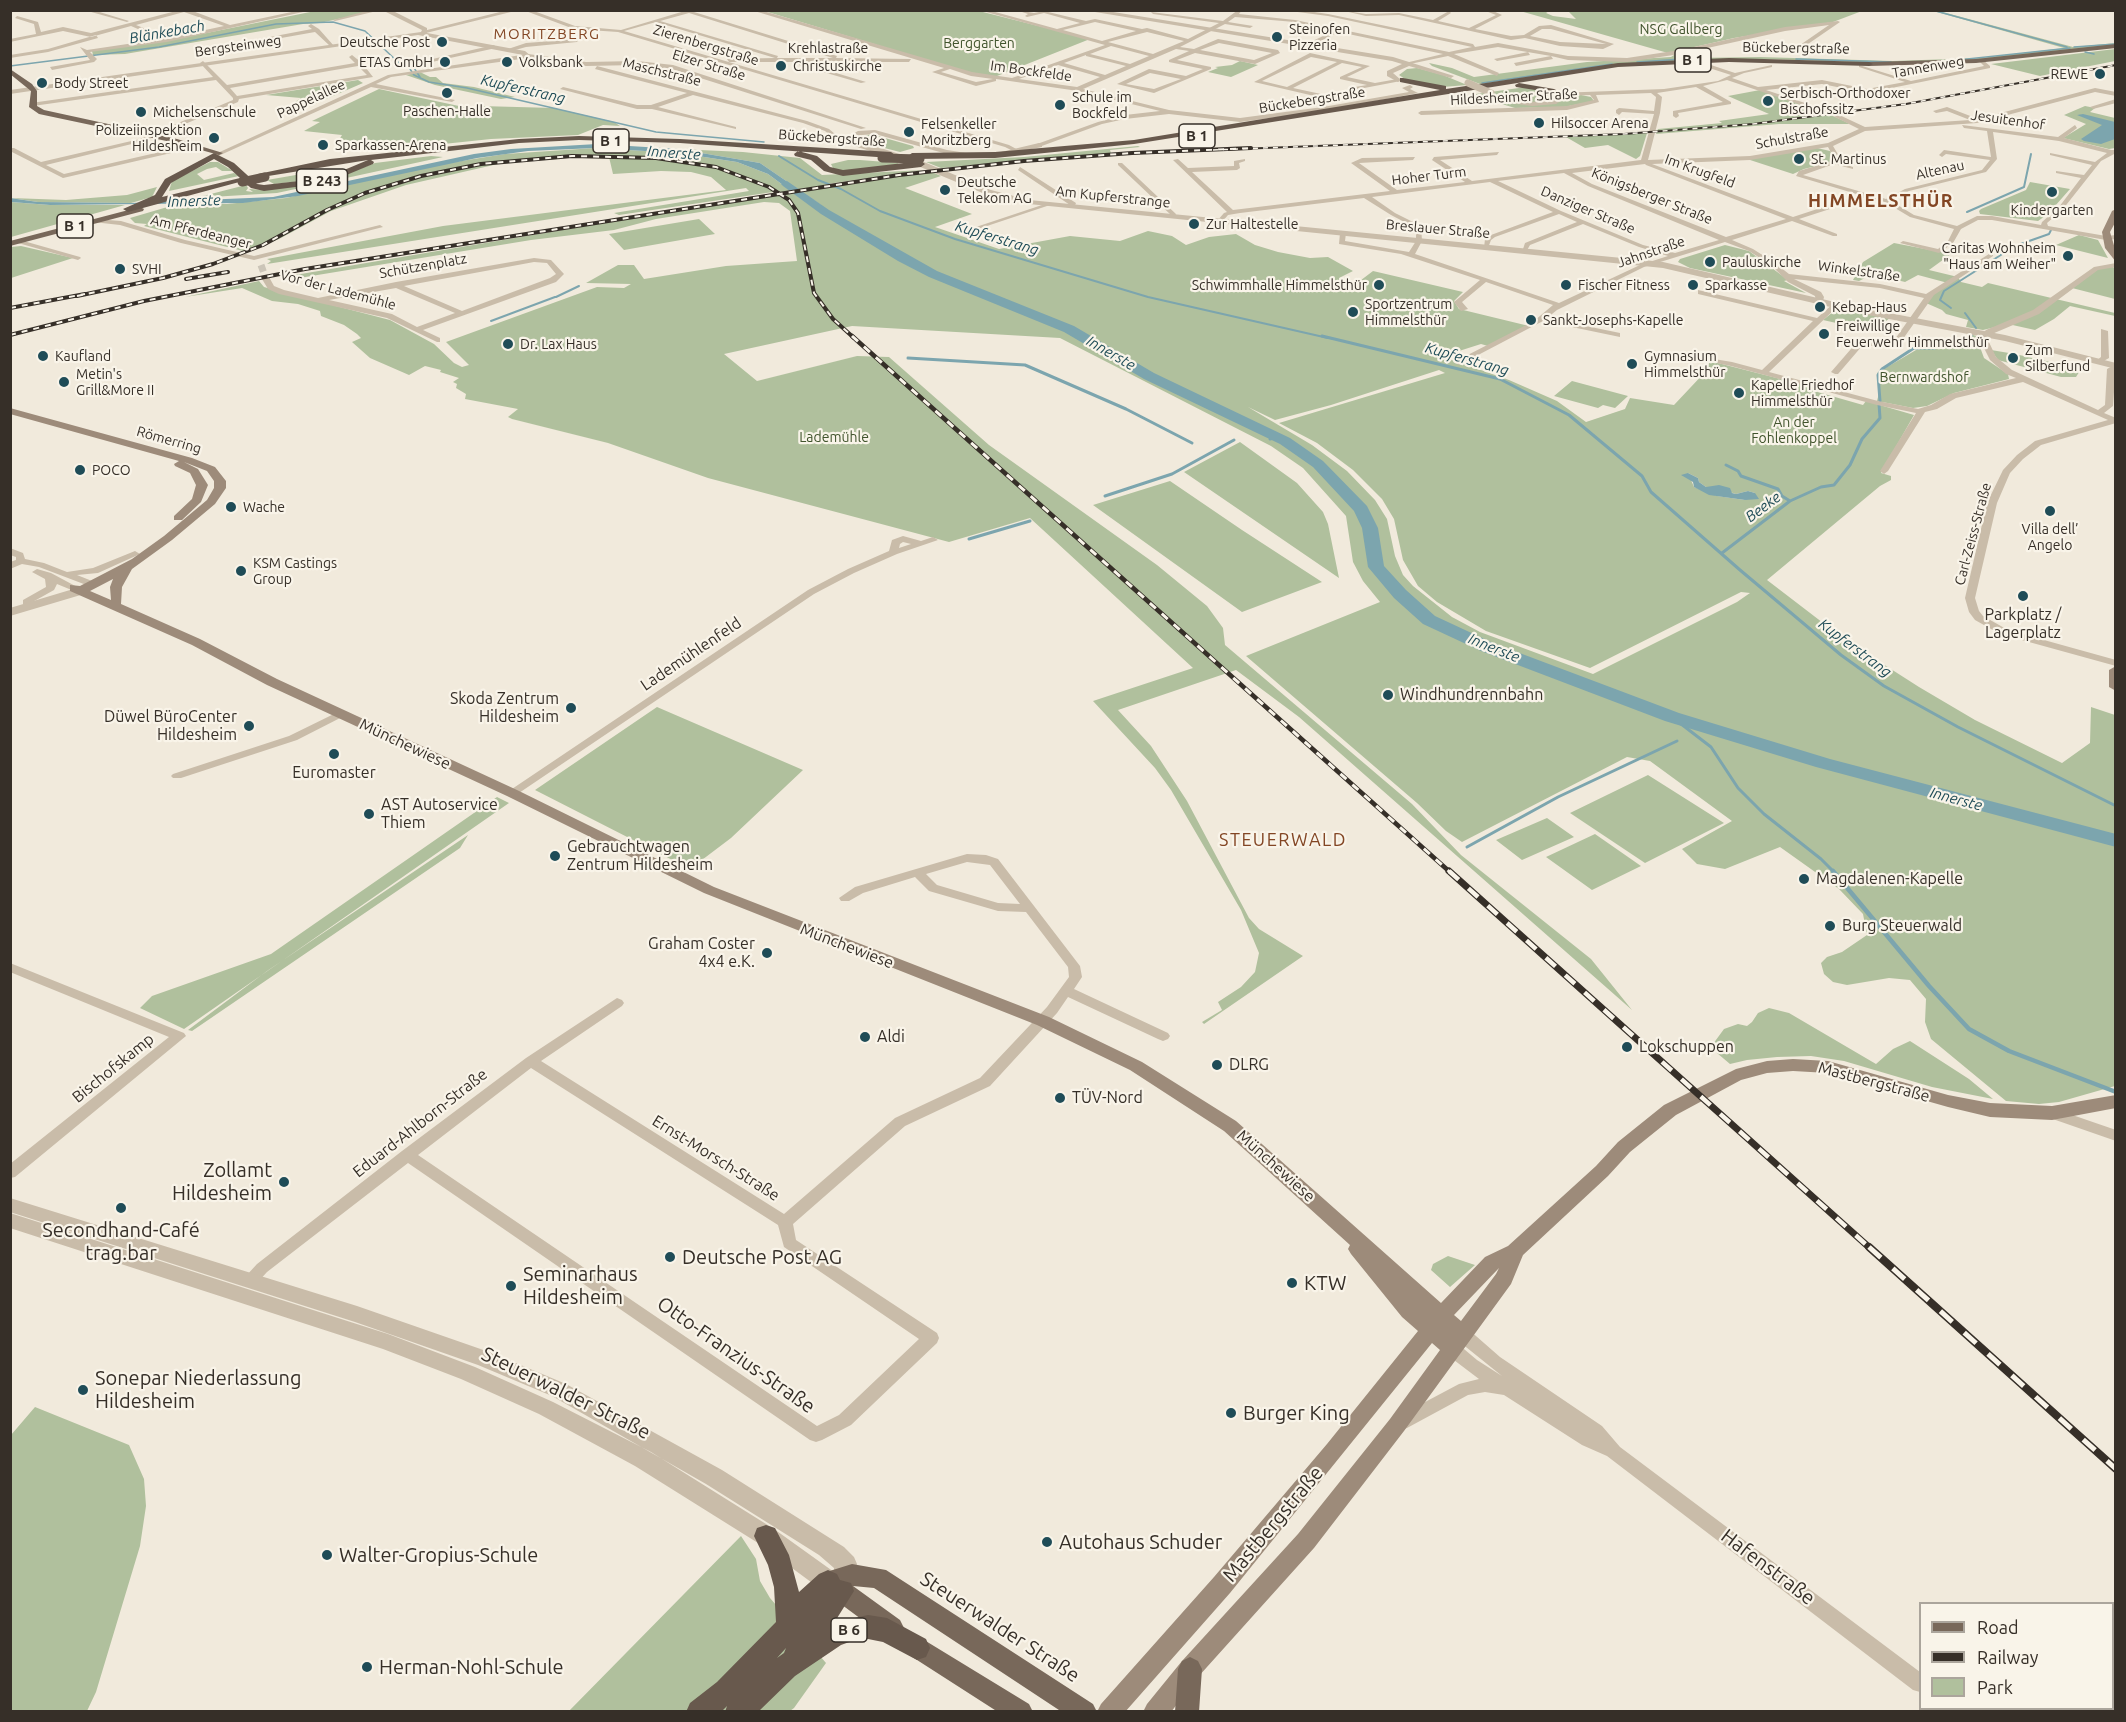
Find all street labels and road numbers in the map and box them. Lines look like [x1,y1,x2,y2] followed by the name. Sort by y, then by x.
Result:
[651,21,761,69] street label: Zierenbergstraße
[194,32,282,60] street label: Bergsteinweg
[1742,39,1850,57] street label: Bückebergstraße
[788,40,868,56] street label: Krehlastraße
[670,46,748,84] street label: Elzer Straße
[1675,48,1711,72] road number: B 1
[1891,52,1965,82] street label: Tannenweg
[621,54,703,90] street label: Maschstraße
[989,57,1073,85] street label: Im Bockfelde
[274,76,348,122] street label: Pappelallee
[1258,83,1366,117] street label: Bückebergstraße
[1450,85,1578,109] street label: Hildesheimer Straße
[1970,106,2046,134] street label: Jesuitenhof
[1754,123,1830,153] street label: Schulstraße
[1179,124,1215,148] road number: B 1
[778,126,886,150] street label: Bückebergstraße
[593,129,629,153] road number: B 1
[1663,151,1737,191] street label: Im Krugfeld
[1914,157,1966,183] street label: Altenau
[1391,163,1467,189] street label: Hoher Turm
[1589,164,1715,228] street label: Königsberger Straße
[296,169,348,193] road number: B 243
[1055,183,1171,211] street label: Am Kupferstrange
[1538,183,1638,237] street label: Danziger Straße
[149,211,253,253] street label: Am Pferdeanger
[57,214,93,238] road number: B 1
[1385,216,1491,242] street label: Breslauer Straße
[1615,233,1687,271] street label: Jahnstraße
[378,250,468,282] street label: Schützenplatz
[1817,257,1901,285] street label: Winkelstraße
[278,266,398,314] street label: Vor der Lademühle
[135,423,203,457] street label: Römerring
[1951,481,1995,587] street label: Carl-Zeiss-Straße
[637,613,745,695] street label: Lademühlenfeld
[356,714,454,774] street label: Münchewiese
[798,919,896,973] street label: Münchewiese
[68,1029,158,1107] street label: Bischofskamp
[1816,1058,1932,1106] street label: Mastbergstraße
[349,1065,491,1181] street label: Eduard-Ahlborn-Straße
[649,1111,783,1205] street label: Ernst-Morsch-Straße
[1233,1126,1319,1206] street label: Münchewiese
[652,1291,820,1419] street label: Otto-Franzius-Straße
[478,1342,654,1444] street label: Steuerwalder Straße
[1218,1461,1328,1587] street label: Mastbergstraße
[1716,1524,1820,1610] street label: Hafenstraße
[916,1567,1084,1687] street label: Steuerwalder Straße
[831,1618,867,1642] road number: B 6

